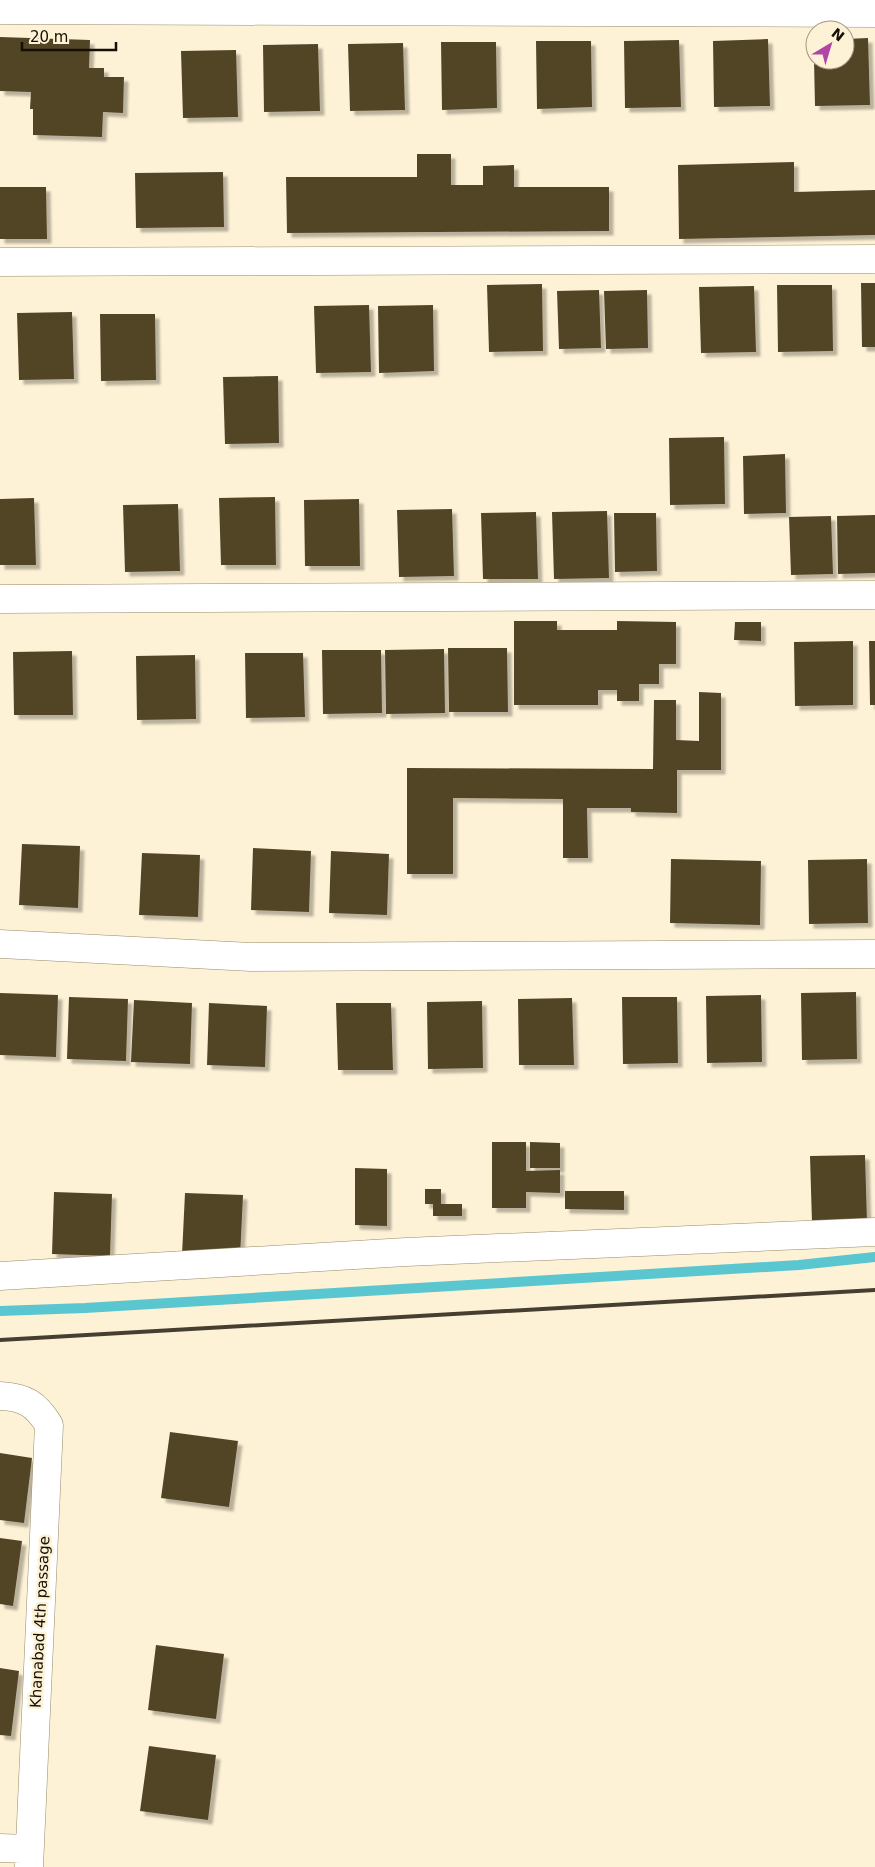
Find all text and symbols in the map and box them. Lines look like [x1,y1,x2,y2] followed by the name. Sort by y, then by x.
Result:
[22,20,116,52] scale bar
[805,20,855,70] north arrow
[828,25,848,45] text: N
[30,28,68,46] text: 20 m
[27,1536,53,1708] street label: Khanabad 4th passage

